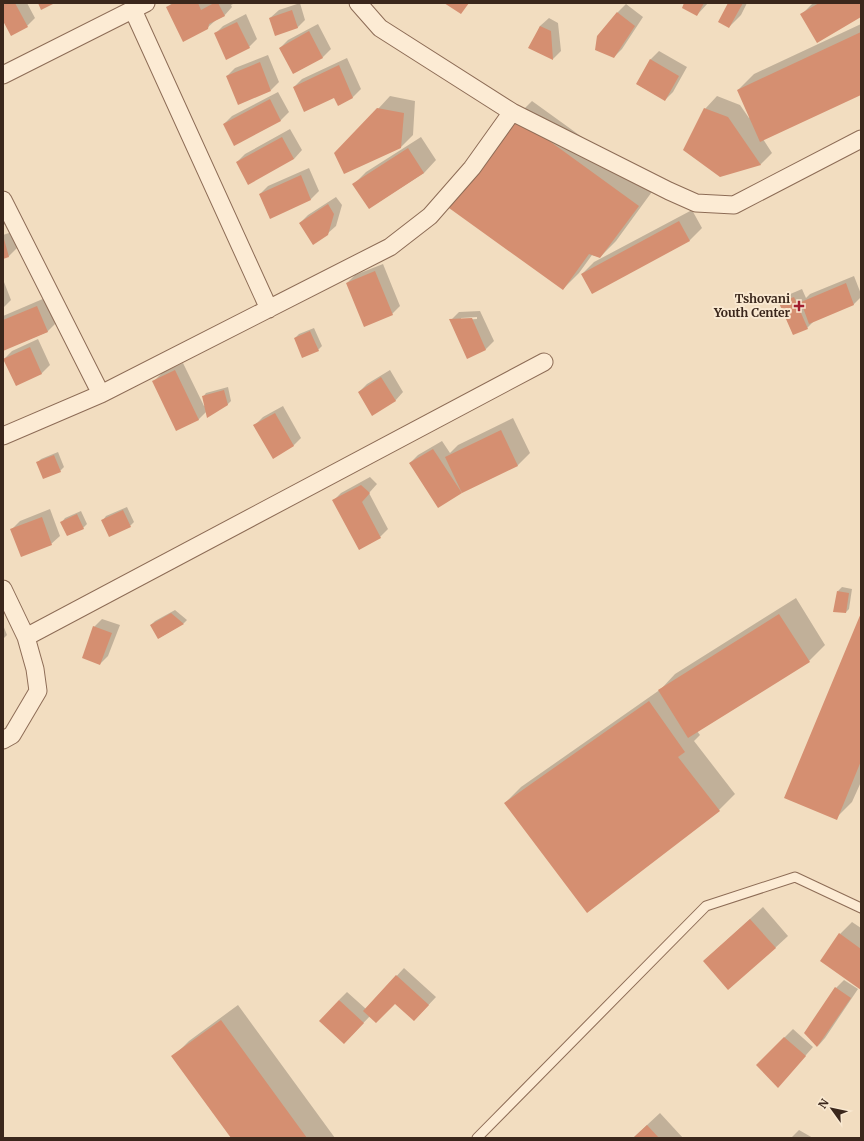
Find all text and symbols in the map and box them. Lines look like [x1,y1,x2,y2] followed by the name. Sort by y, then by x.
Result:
[713,291,790,320] place label: Tshovani Youth Center
[793,300,805,312] marker: Tshovani Youth Center
[812,1089,852,1129] north arrow
[815,1096,832,1111] text: N

